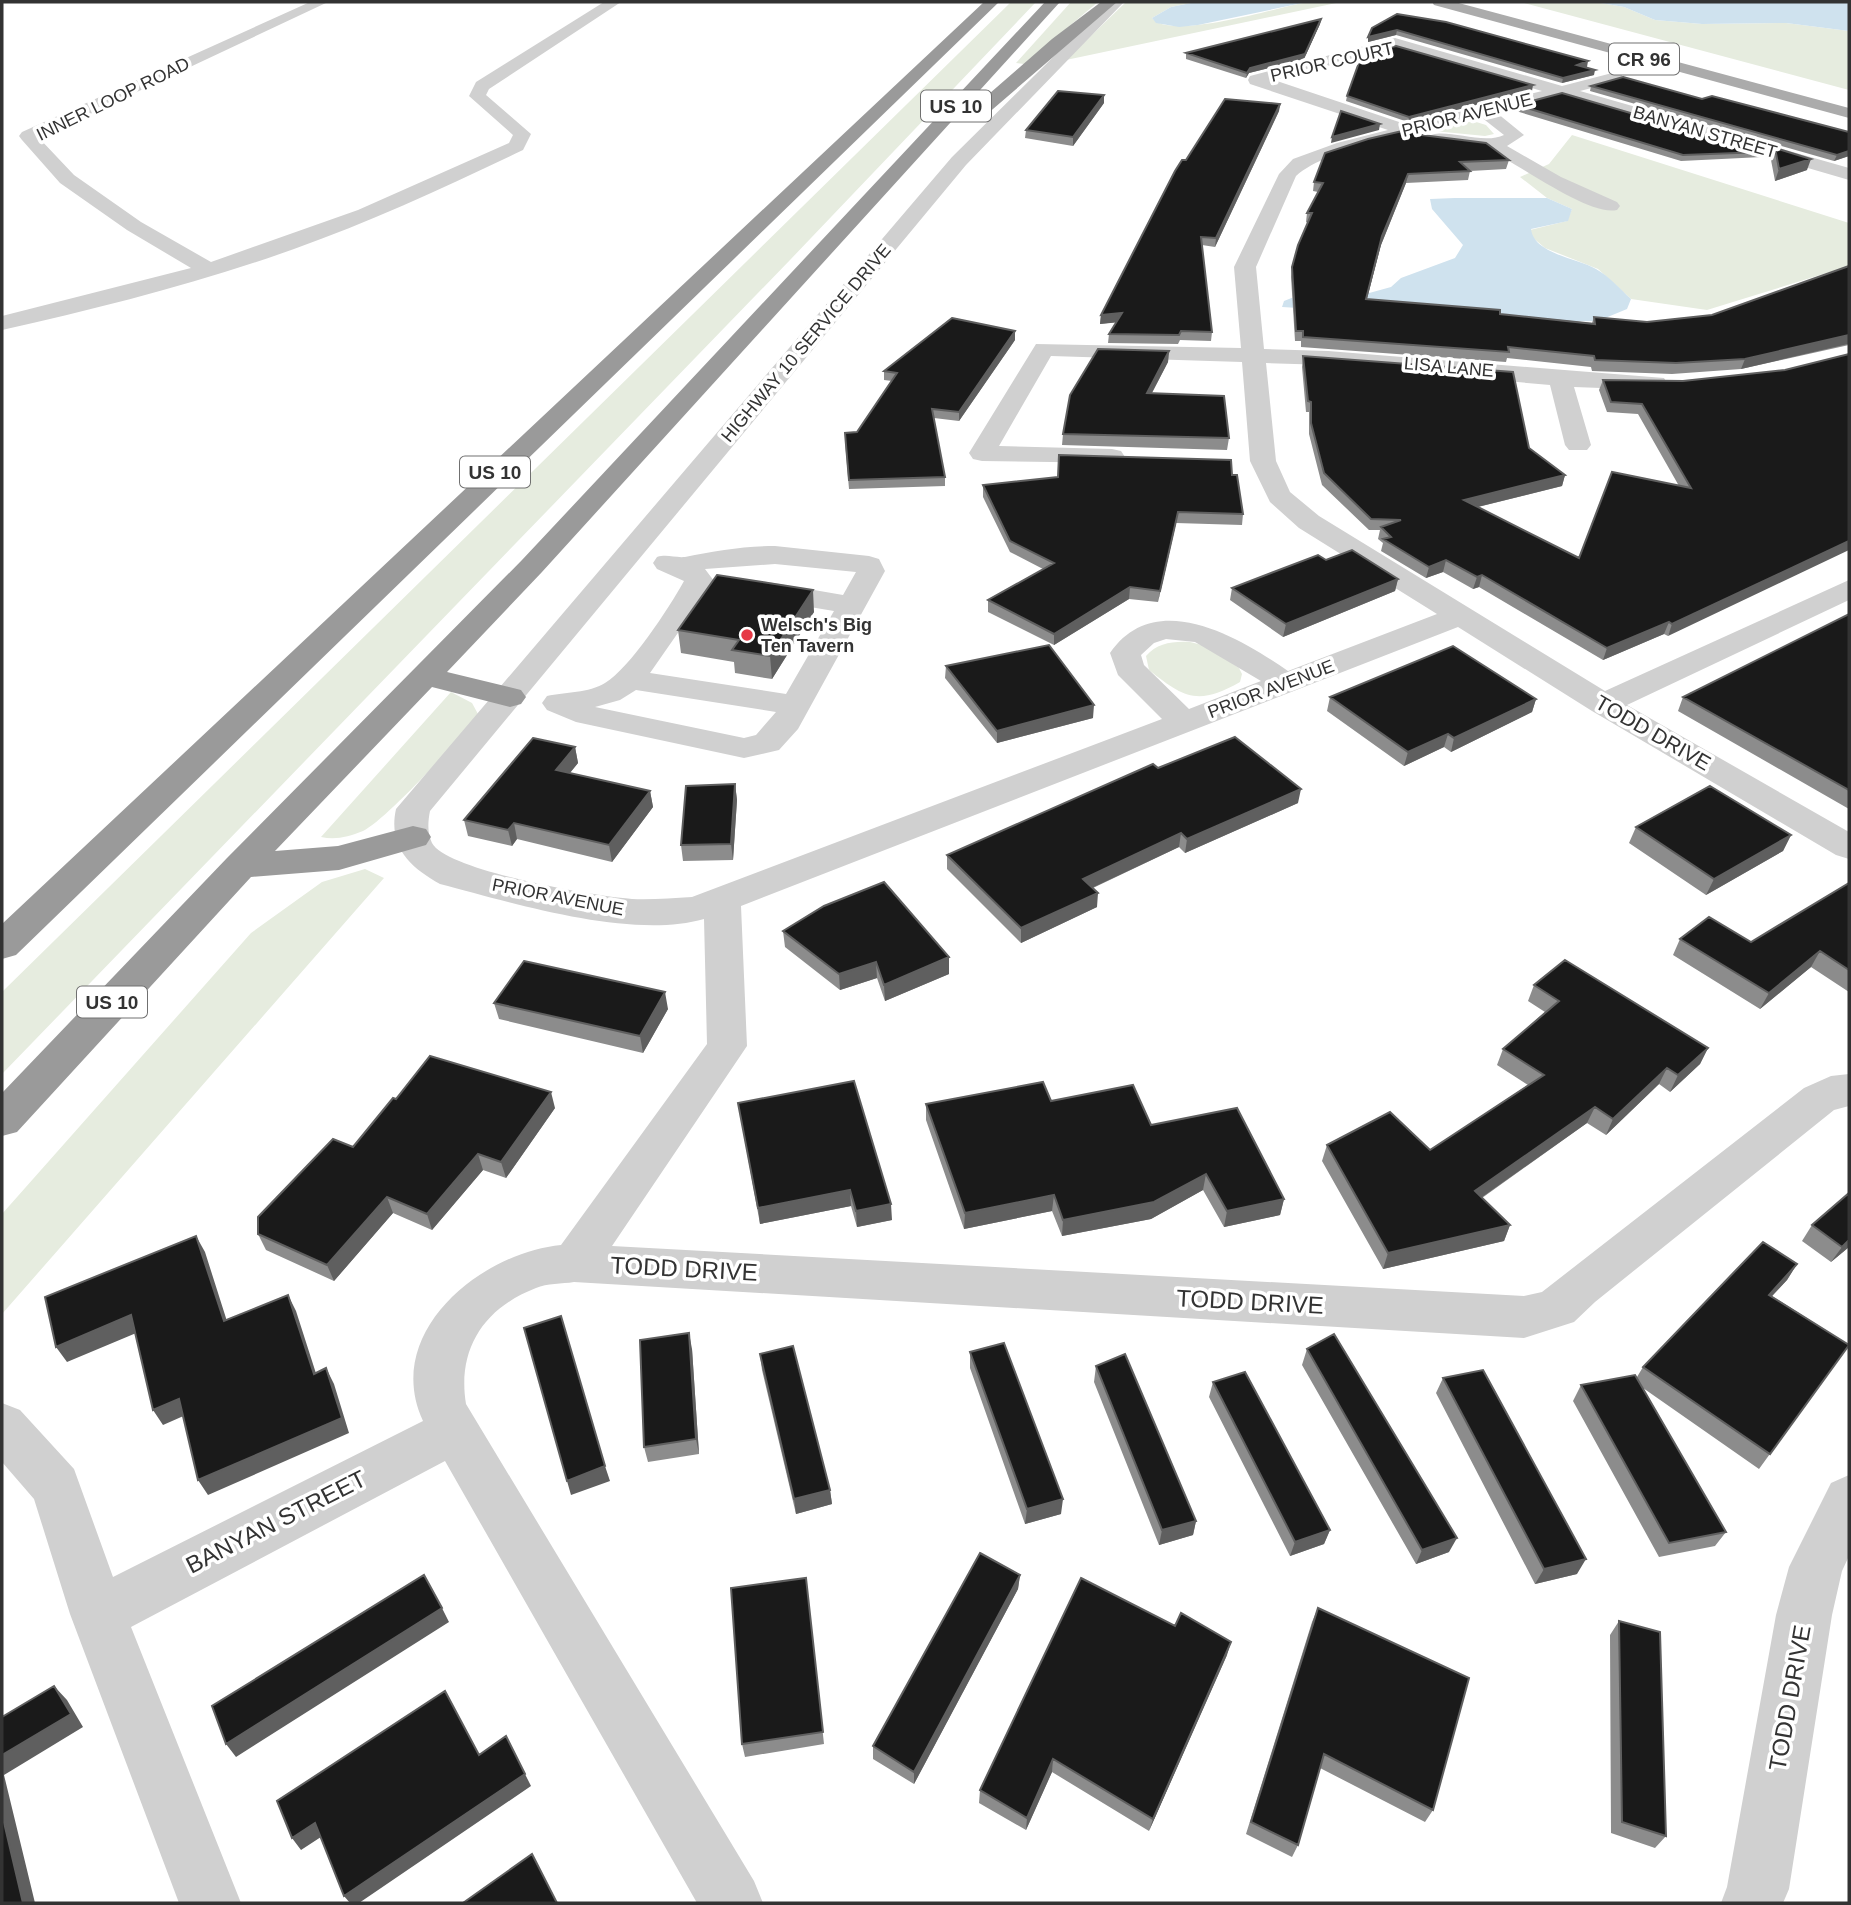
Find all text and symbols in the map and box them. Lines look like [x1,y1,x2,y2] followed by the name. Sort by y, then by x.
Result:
[1269,38,1395,86] street label: PRIOR COURT
[1609,44,1679,74] road number: CR 96
[33,53,193,145] street label: INNER LOOP ROAD
[1400,89,1534,141] street label: PRIOR AVENUE
[921,90,991,122] road number: US 10
[1631,102,1779,162] street label: BANYAN STREET
[717,240,895,446] street label: HIGHWAY 10 SERVICE DRIVE
[1403,353,1495,381] street label: LISA LANE
[460,457,530,488] road number: US 10
[761,615,872,656] place label: Welsch's Big Ten Tavern
[739,627,755,643] marker: Welsch's Big Ten Tavern
[1205,656,1337,722] street label: PRIOR AVENUE
[1592,690,1715,775] street label: TODD DRIVE
[490,874,626,920] street label: PRIOR AVENUE
[77,986,147,1018] road number: US 10
[610,1251,758,1286] street label: TODD DRIVE
[1176,1284,1324,1319] street label: TODD DRIVE
[181,1464,371,1579] street label: BANYAN STREET
[1763,1623,1816,1773] street label: TODD DRIVE

